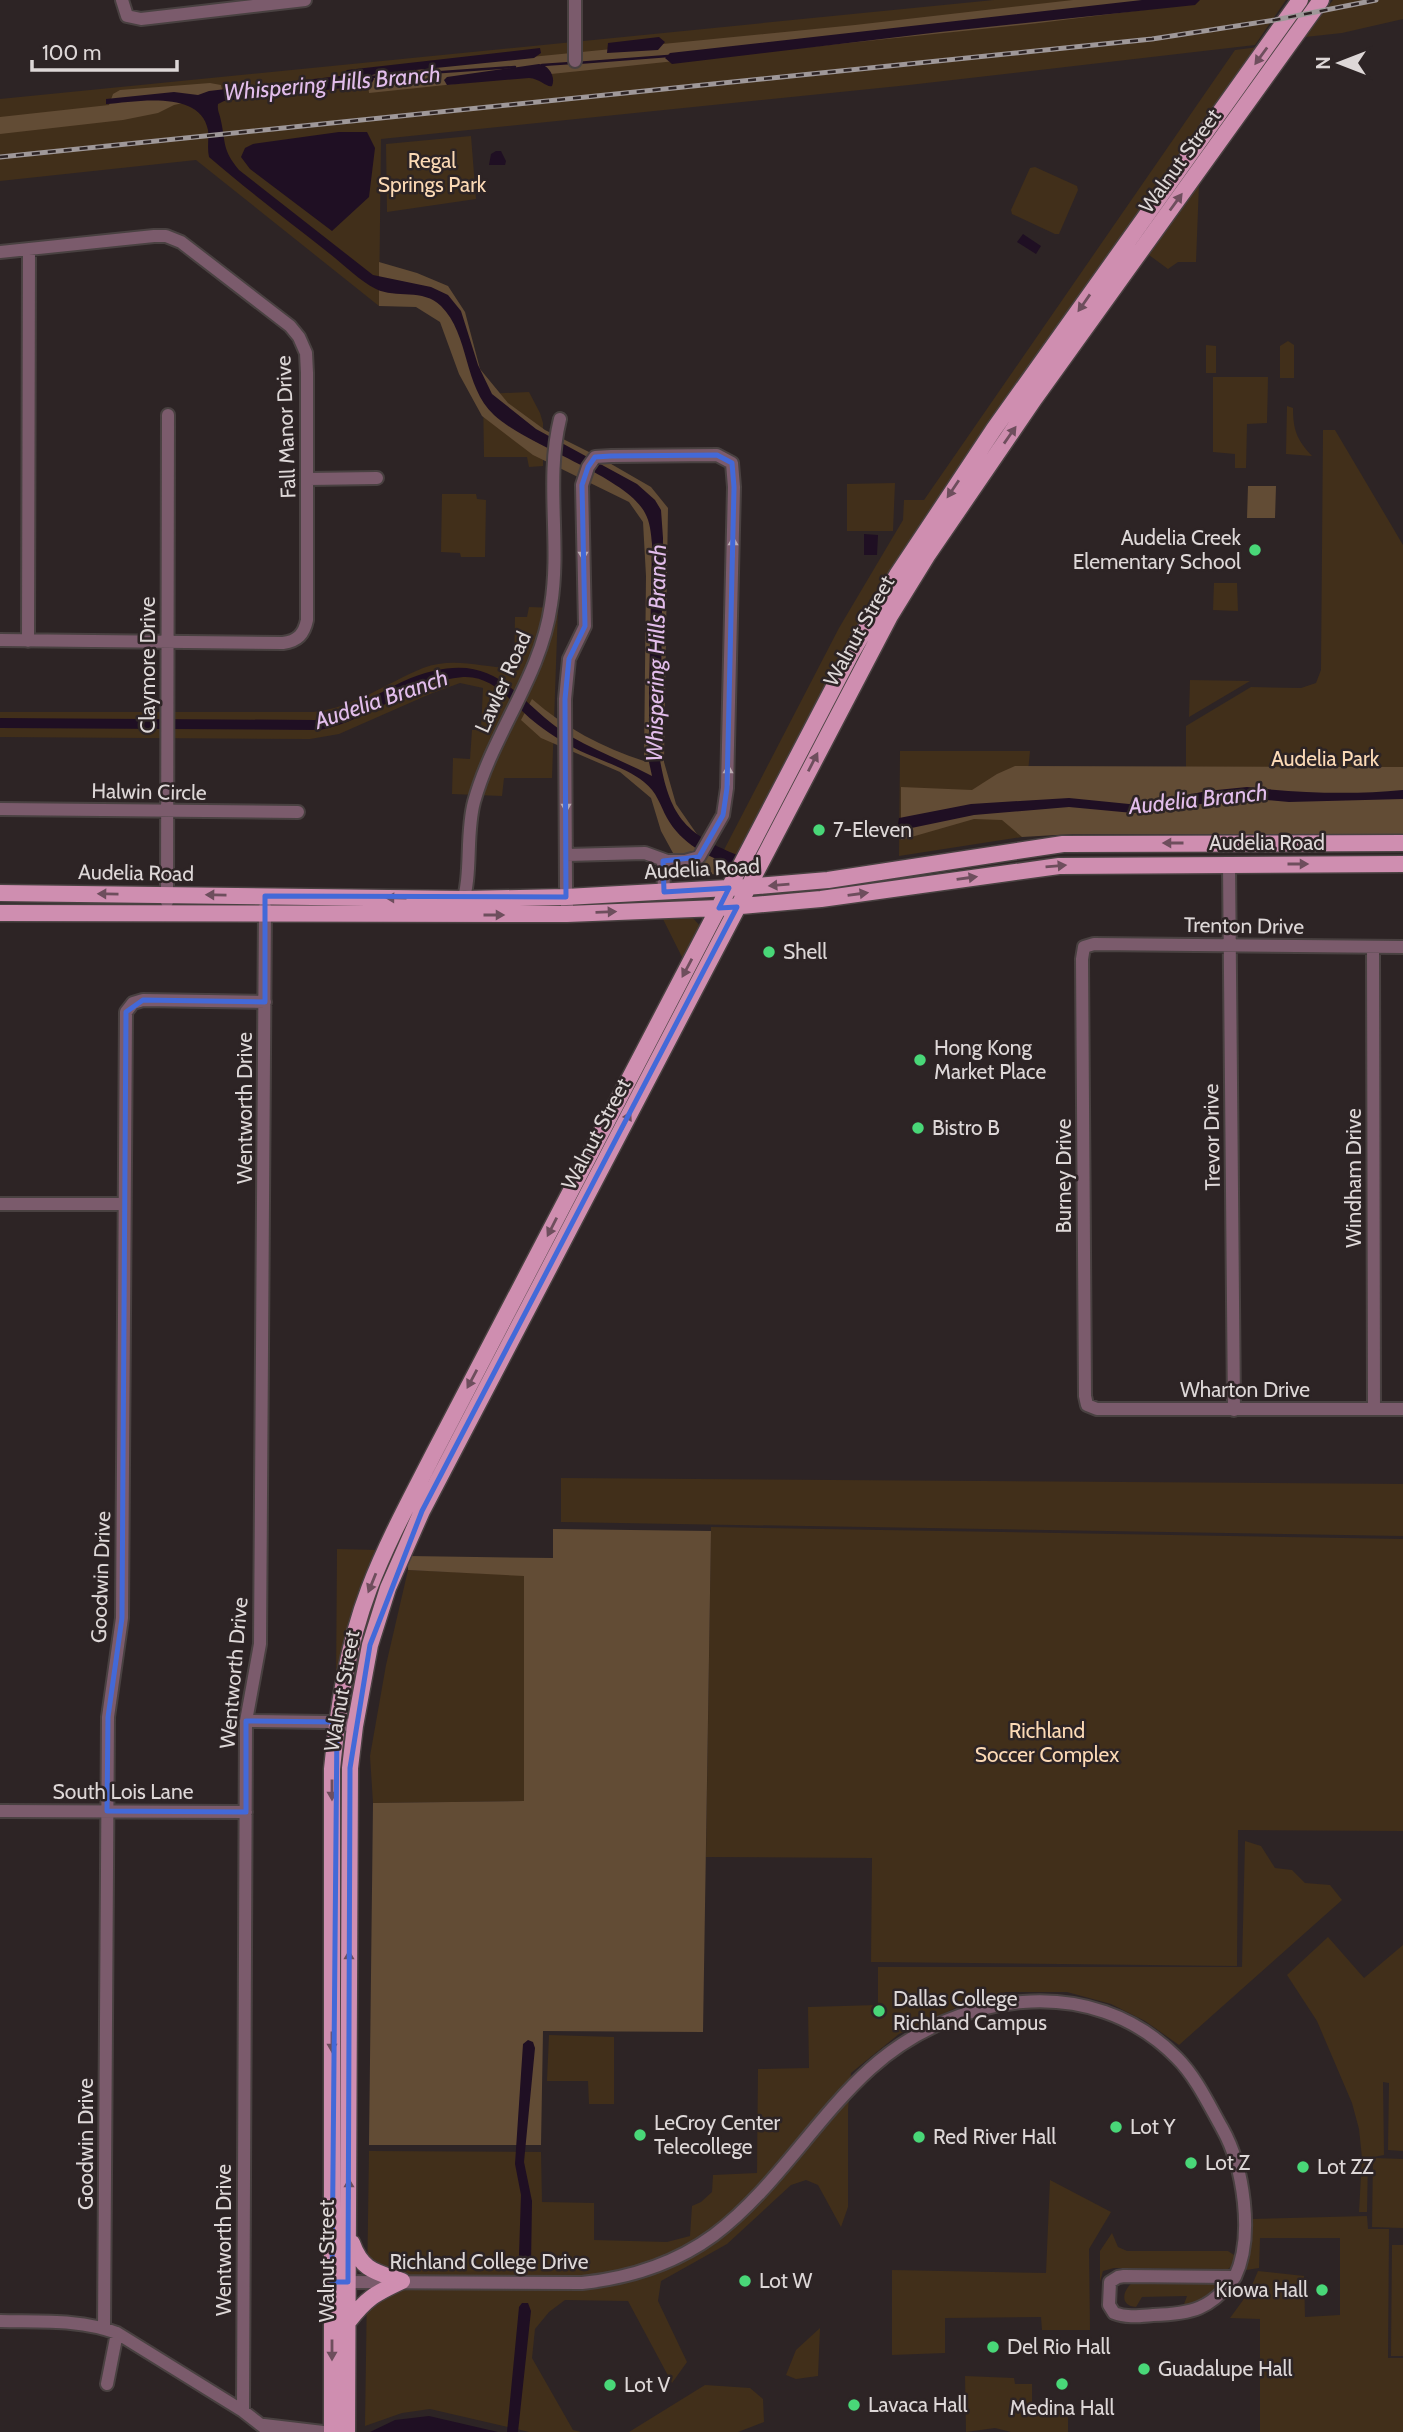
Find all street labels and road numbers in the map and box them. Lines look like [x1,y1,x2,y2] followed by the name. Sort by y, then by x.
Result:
[1133,104,1226,218] street label: Walnut Street
[270,355,300,499] street label: Fall Manor Drive
[818,571,899,690] street label: Walnut Street
[135,596,160,734] street label: Claymore Drive
[469,627,536,736] street label: Lawler Road
[91,778,207,805] street label: Halwin Circle
[1209,830,1325,855] street label: Audelia Road
[643,853,760,884] street label: Audelia Road
[78,859,194,886] street label: Audelia Road
[1184,912,1305,939] street label: Trenton Drive
[232,1032,257,1184] street label: Wentworth Drive
[556,1074,635,1194] street label: Walnut Street
[1198,1083,1225,1190] street label: Trevor Drive
[1341,1108,1366,1248] street label: Windham Drive
[1051,1118,1076,1233] street label: Burney Drive
[1180,1377,1310,1402] street label: Wharton Drive
[86,1510,115,1643] street label: Goodwin Drive
[214,1596,253,1750] street label: Wentworth Drive
[319,1628,364,1753] street label: Walnut Street
[53,1779,194,1804] street label: South Lois Lane
[73,2078,98,2210] street label: Goodwin Drive
[211,2164,236,2316] street label: Wentworth Drive
[314,2200,339,2322] street label: Walnut Street
[390,2249,589,2274] street label: Richland College Drive

